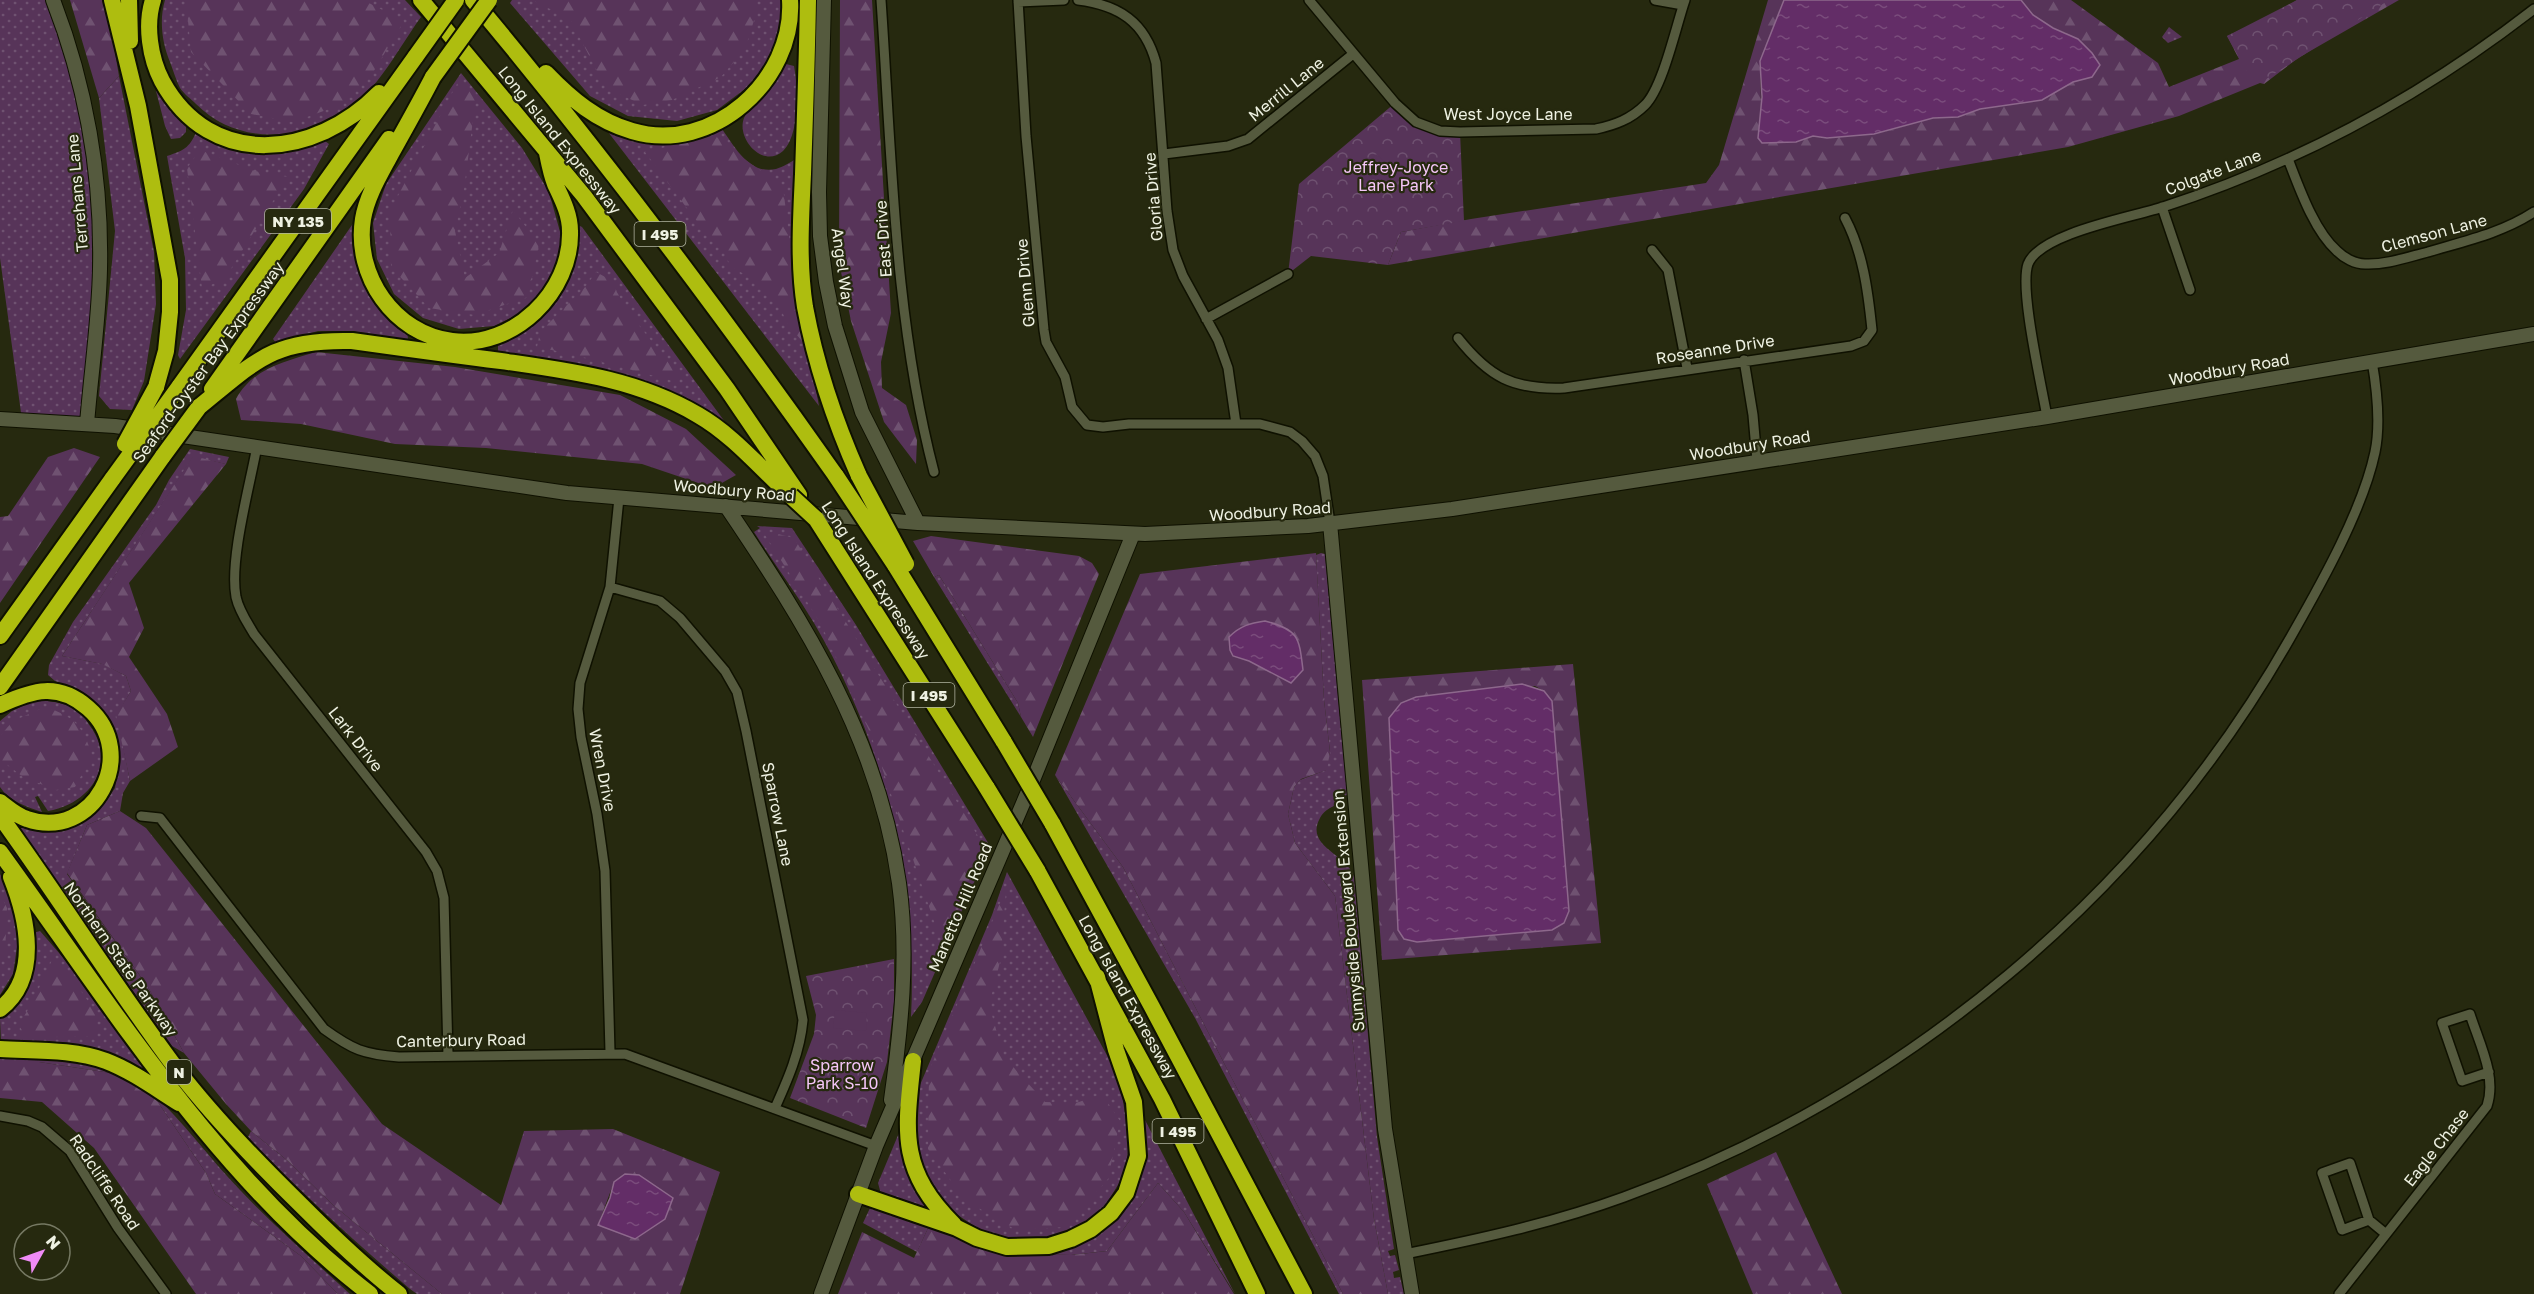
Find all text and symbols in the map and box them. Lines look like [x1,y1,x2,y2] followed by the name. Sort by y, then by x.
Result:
[1244,52,1328,126] street label: Merrill Lane
[494,62,626,218] street label: Long Island Expressway
[1443,104,1573,124] street label: West Joyce Lane
[62,133,92,253] street label: Terrehans Lane
[2162,145,2264,199] street label: Colgate Lane
[1139,152,1167,242] street label: Gloria Drive
[1344,157,1448,195] park label: Jeffrey-Joyce Lane Park
[870,200,896,278] street label: East Drive
[265,209,331,233] road number: NY 135
[2379,209,2489,257] street label: Clemson Lane
[634,222,686,246] road number: I 495
[827,226,859,310] street label: Angel Way
[1011,238,1039,328] street label: Glenn Drive
[128,257,288,467] street label: Seaford-Oyster Bay Expressway
[1654,330,1776,368] street label: Roseanne Drive
[2167,349,2291,389] street label: Woodbury Road
[1688,426,1812,464] street label: Woodbury Road
[672,475,796,505] street label: Woodbury Road
[817,497,935,663] street label: Long Island Expressway
[1208,497,1332,525] street label: Woodbury Road
[904,683,954,707] road number: I 495
[324,702,388,776] street label: Lark Drive
[585,727,621,813] street label: Wren Drive
[758,760,798,868] street label: Sparrow Lane
[1327,790,1369,1032] street label: Sunnyside Boulevard Extension
[924,840,996,974] street label: Manetto Hill Road
[60,878,182,1040] street label: Northern State Parkway
[1074,911,1182,1083] street label: Long Island Expressway
[396,1029,526,1051] street label: Canterbury Road
[806,1055,878,1093] park label: Sparrow Park S-10
[167,1060,191,1084] road number: N
[2399,1104,2473,1190] street label: Eagle Chase
[1152,1119,1204,1143] road number: I 495
[65,1130,145,1234] street label: Radcliffe Road
[12,1222,72,1282] north arrow
[42,1231,65,1253] text: N

